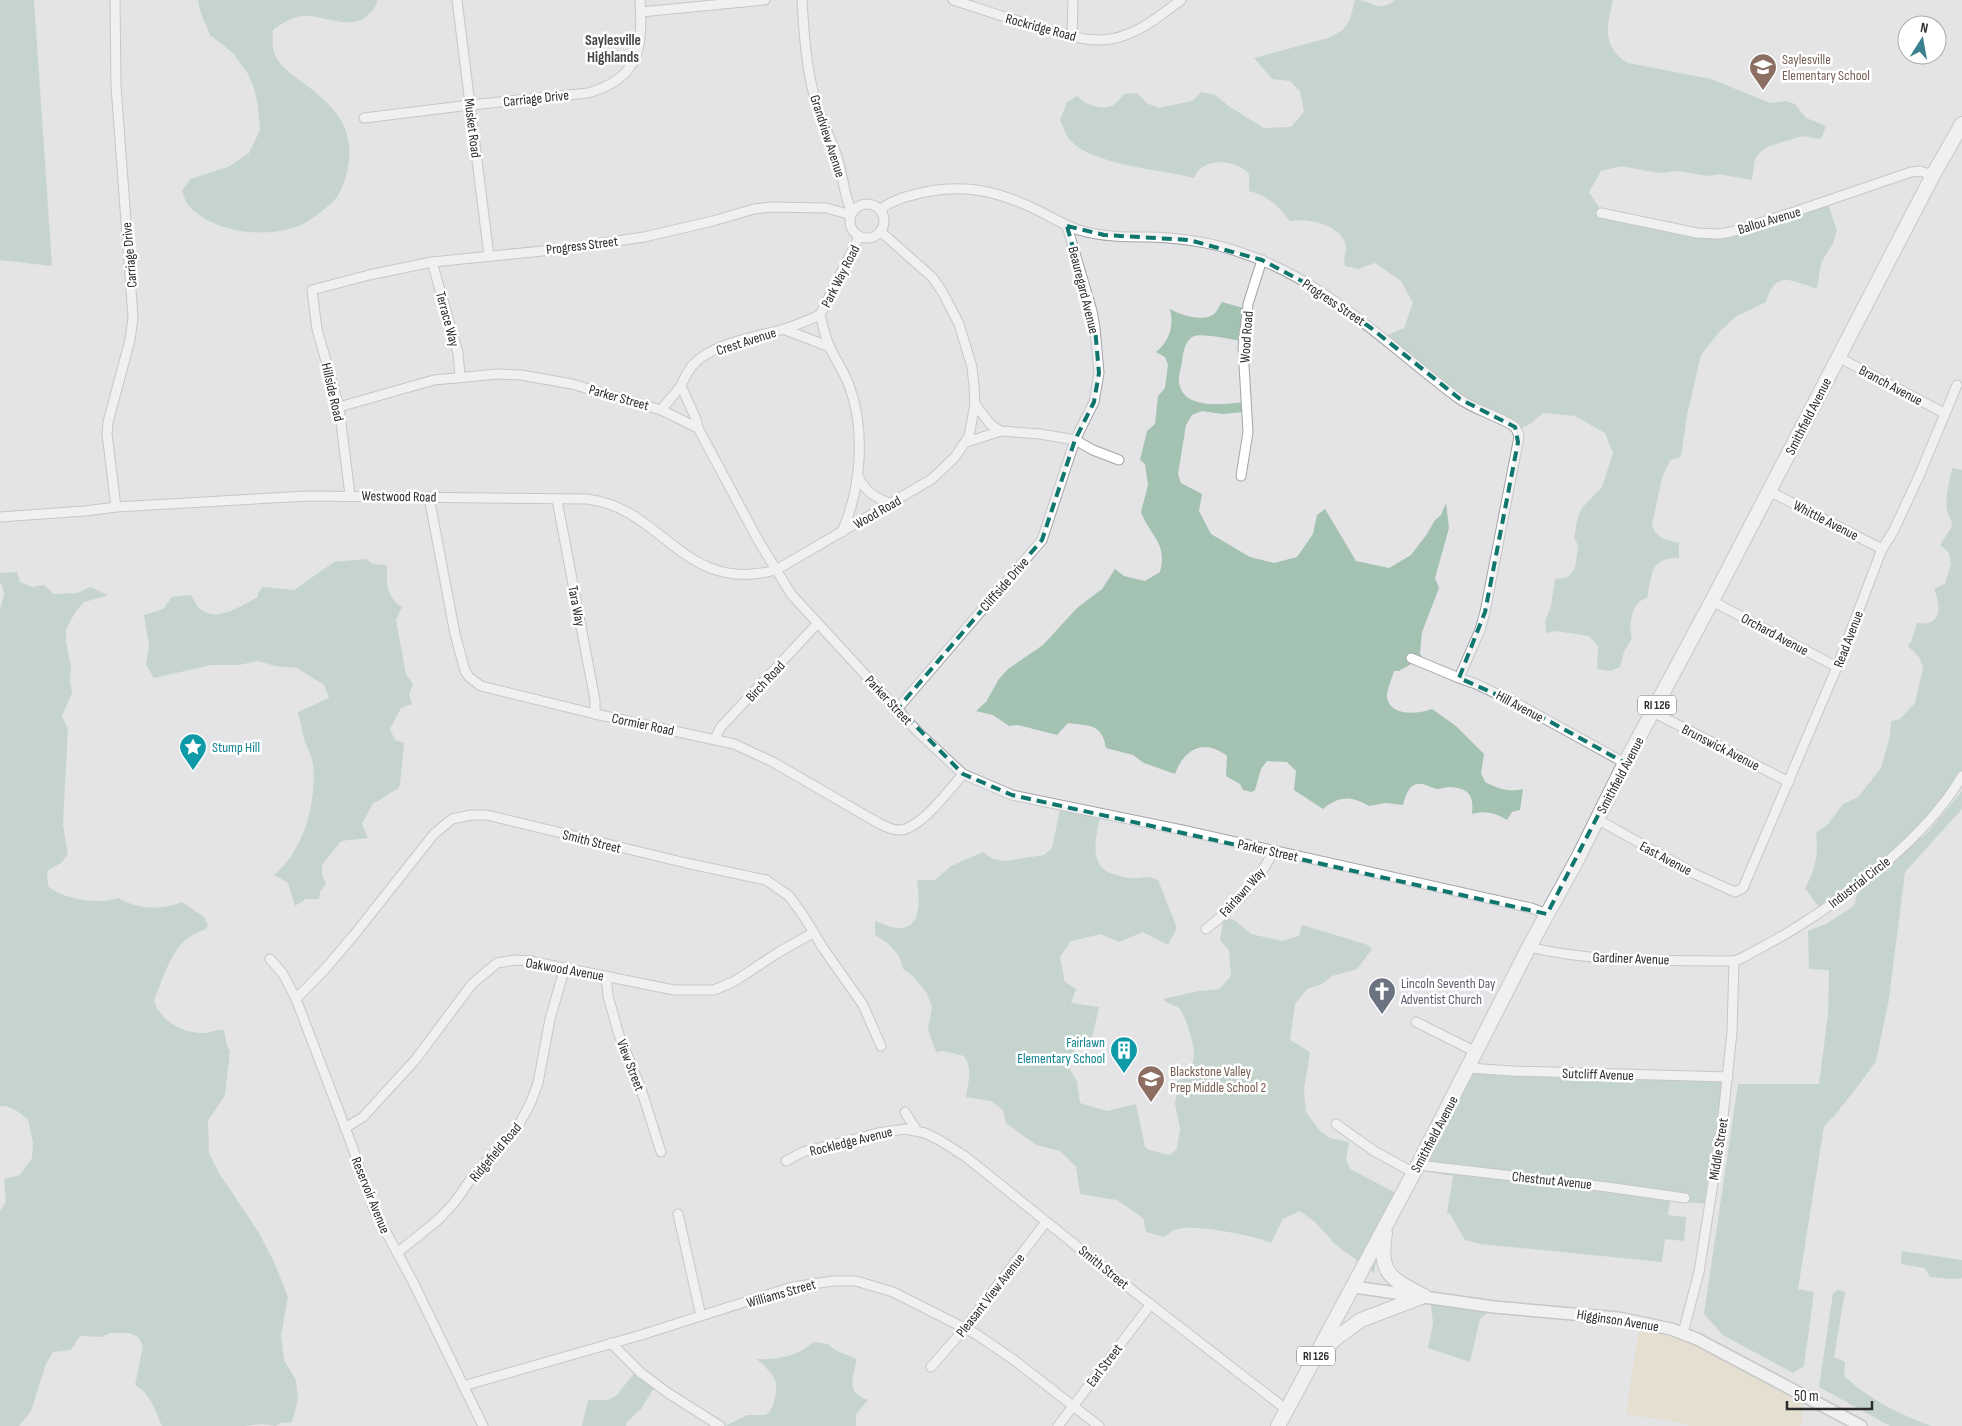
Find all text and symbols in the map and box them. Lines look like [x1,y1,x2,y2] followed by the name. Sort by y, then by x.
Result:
[1004,10,1078,45] street label: Rockridge Road
[1897,15,1947,65] north arrow
[1919,19,1930,37] text: N
[585,31,641,67] district label: Saylesville Highlands
[1782,51,1870,84] place label: Saylesville Elementary School
[1748,52,1778,91] school or university icon: Saylesville Elementary School
[502,87,570,110] street label: Carriage Drive
[806,93,849,180] street label: Grandview Avenue
[460,97,485,159] street label: Musket Road
[1736,203,1803,238] street label: Ballou Avenue
[118,221,141,288] street label: Carriage Drive
[545,233,619,258] street label: Progress Street
[818,242,863,310] street label: Park Way Road
[1064,245,1103,336] street label: Beauregard Avenue
[1299,275,1368,330] street label: Progress Street
[432,290,463,349] street label: Terrace Way
[1236,310,1257,364] street label: Wood Road
[714,324,778,359] street label: Crest Avenue
[318,361,348,423] street label: Hillside Road
[1856,362,1925,409] street label: Branch Avenue
[1782,375,1835,458] street label: Smithfield Avenue
[587,381,651,414] street label: Parker Street
[362,487,437,506] street label: Westwood Road
[851,492,904,533] street label: Wood Road
[1790,497,1861,544] street label: Whittle Avenue
[976,554,1032,615] street label: Cliffside Drive
[564,584,589,628] street label: Tara Way
[1830,608,1867,670] street label: Read Avenue
[1738,610,1811,659] street label: Orchard Avenue
[742,657,789,705] street label: Birch Road
[861,672,916,729] street label: Parker Street
[1493,687,1546,726] street label: Hill Avenue
[1638,696,1676,714] road number: RI 126
[610,710,676,739] street label: Cormier Road
[1679,721,1762,774] street label: Brunswick Avenue
[178,732,208,771] place icon: Stump Hill
[1593,734,1648,817] street label: Smithfield Avenue
[212,739,260,756] place label: Stump Hill
[561,826,623,857] street label: Smith Street
[1236,835,1300,866] street label: Parker Street
[1637,838,1695,879] street label: East Avenue
[1825,853,1894,912] street label: Industrial Circle
[1216,864,1269,921] street label: Fairlawn Way
[1592,949,1670,968] street label: Gardiner Avenue
[524,954,605,985] street label: Oakwood Avenue
[1400,975,1496,1008] place label: Lincoln Seventh Day Adventist Church
[1367,976,1397,1015] church icon: Lincoln Seventh Day Adventist Church
[1017,1034,1105,1067] place label: Fairlawn Elementary School
[1109,1035,1139,1074] building icon: Fairlawn Elementary School
[613,1037,648,1093] street label: View Street
[1170,1063,1266,1096] place label: Blackstone Valley Prep Middle School 2
[1136,1064,1166,1103] school or university icon: Blackstone Valley Prep Middle School 2
[1562,1065,1634,1084] street label: Sutcliff Avenue
[1407,1093,1462,1176] street label: Smithfield Avenue
[1705,1117,1732,1181] street label: Middle Street
[466,1119,525,1185] street label: Ridgefield Road
[808,1123,894,1160] street label: Rockledge Avenue
[348,1154,394,1236] street label: Reservoir Avenue
[1511,1168,1593,1193] street label: Chestnut Avenue
[1075,1242,1132,1293] street label: Smith Street
[953,1250,1028,1340] street label: Pleasant View Avenue
[745,1276,818,1311] street label: Williams Street
[1576,1306,1660,1335] street label: Higginson Avenue
[1083,1340,1126,1390] street label: Earl Street
[1297,1346,1335,1365] road number: RI 126
[1787,1378,1872,1410] scale bar
[1794,1387,1819,1406] text: 50 m

